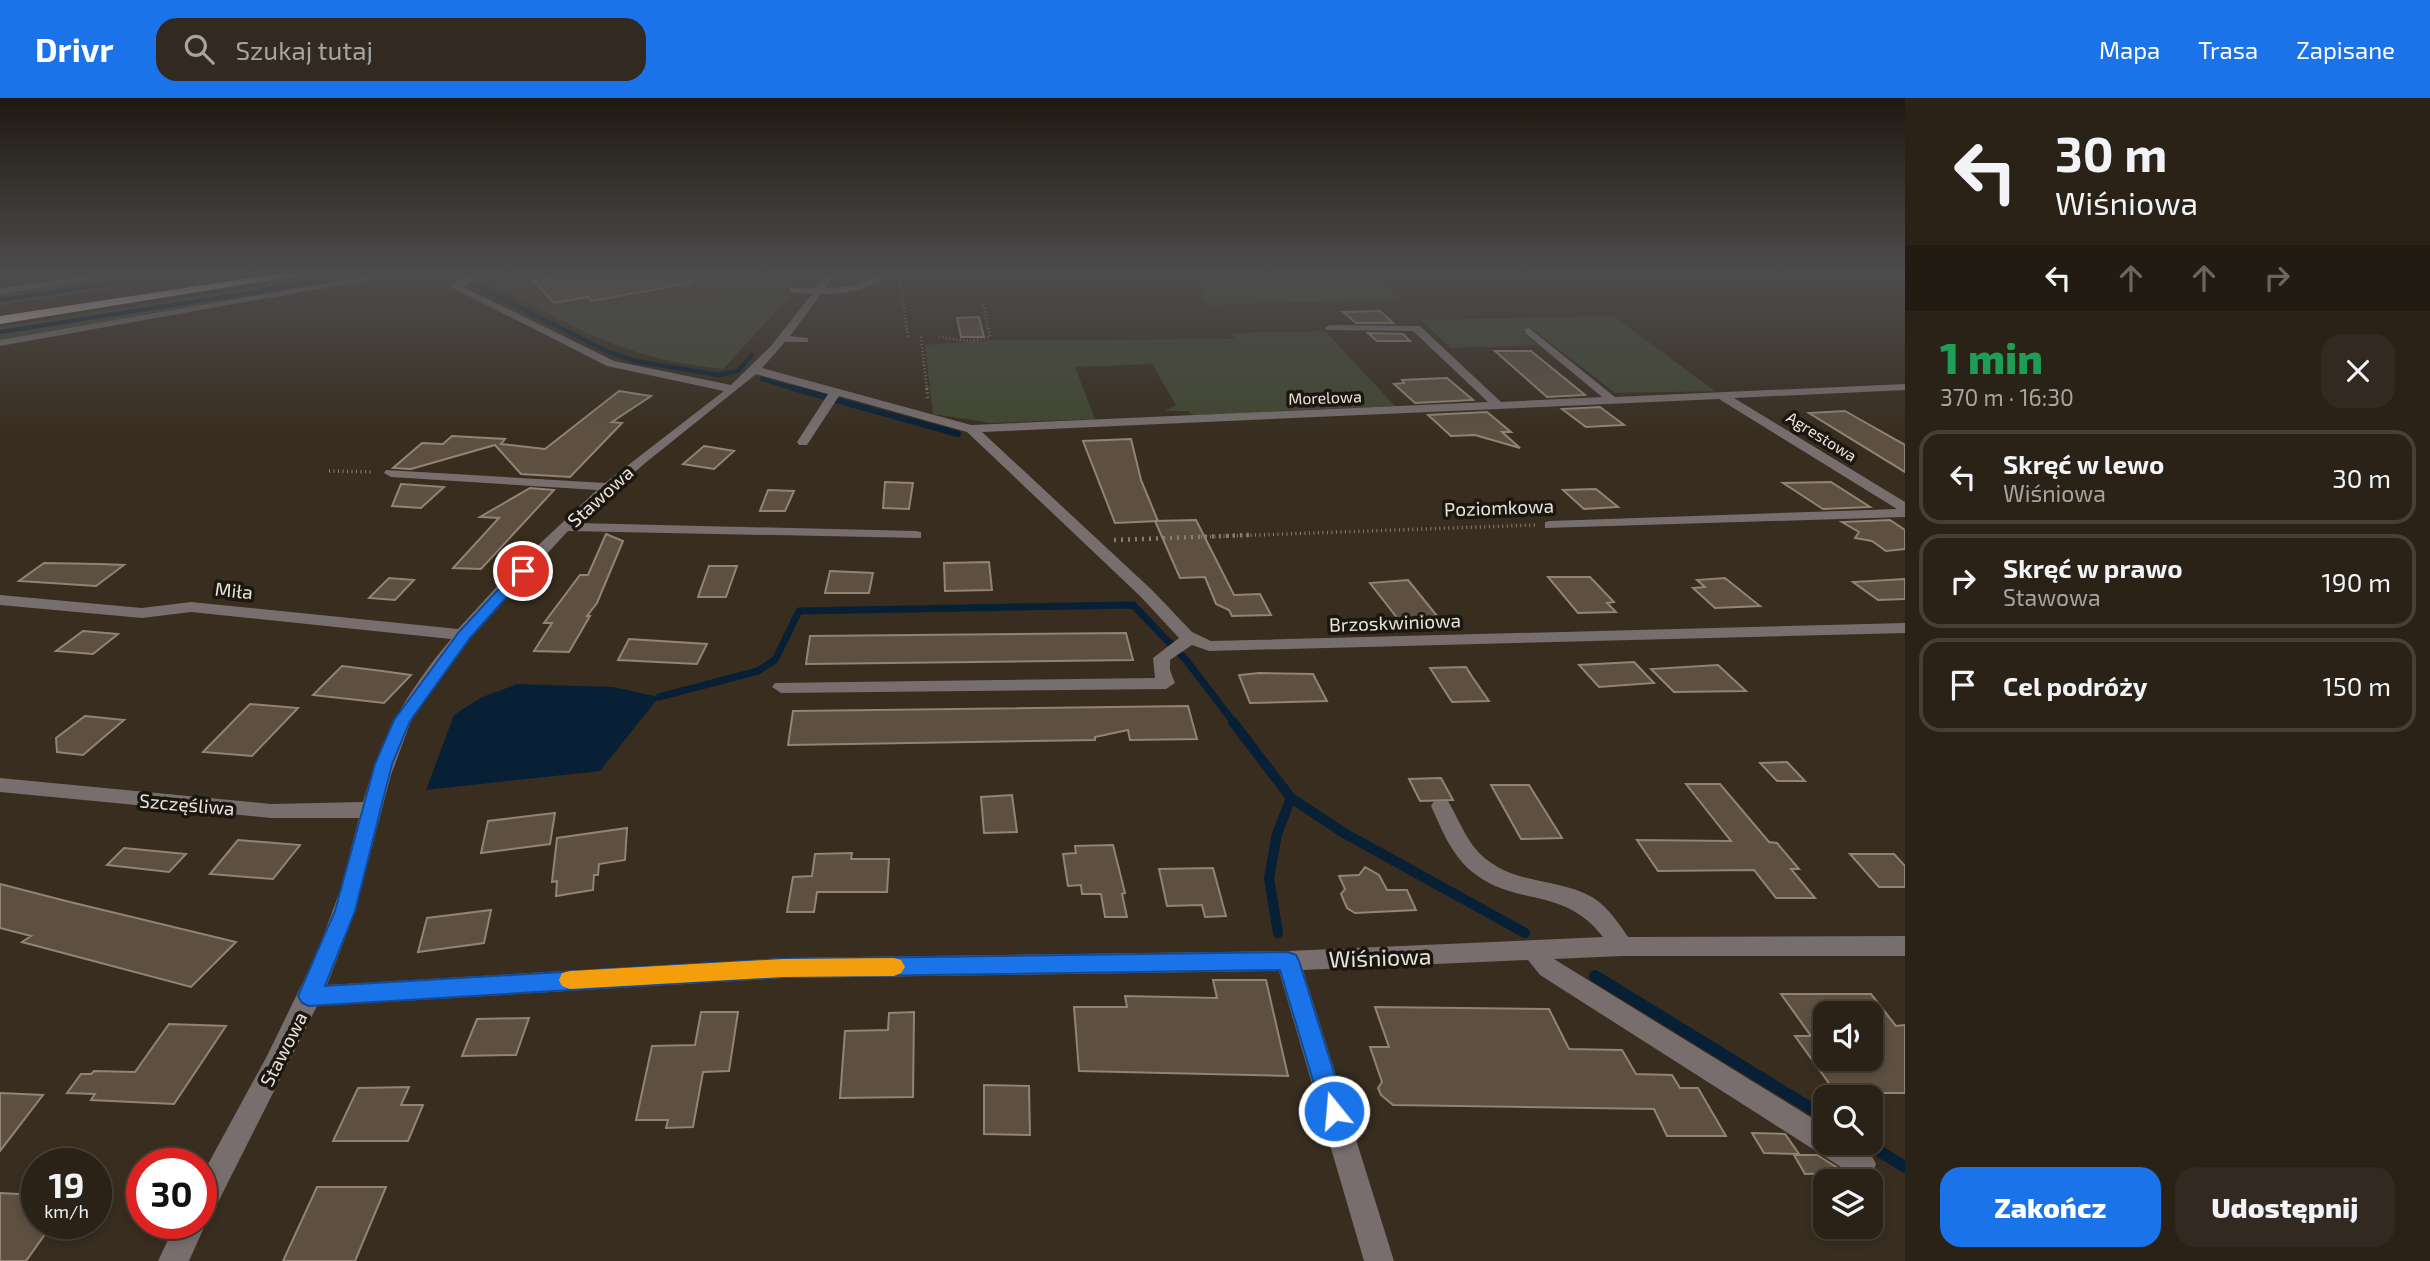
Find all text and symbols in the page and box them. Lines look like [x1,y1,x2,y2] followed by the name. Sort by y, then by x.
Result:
[156,18,646,81] search box
[35,29,114,69] text: Drivr
[180,30,218,68] icon: search
[236,34,373,65] text: Szukaj tutaj
[2099,35,2160,64] text: Mapa
[2198,35,2258,64] text: Trasa
[2296,35,2395,64] text: Zapisane
[2055,123,2167,182] text: 30 m
[1940,126,2031,217] icon: left
[2055,183,2198,221] text: Wiśniowa
[2039,259,2077,297] icon: left
[2112,259,2150,297] icon: ahead
[2185,259,2223,297] icon: ahead
[2258,259,2296,297] icon: right
[1940,332,2043,382] text: 1 min
[2321,334,2395,408] button: close
[1940,383,2074,411] text: 370 m · 16:30
[1288,386,1362,408] street label: Morelowa
[1784,407,1860,465] street label: Agrestowa
[2003,448,2164,479] text: Skręć w lewo
[1944,458,1982,496] icon: left
[562,460,638,532] street label: Stawowa
[2332,462,2391,493] text: 30 m
[2003,479,2106,507] text: Wiśniowa
[1444,494,1554,520] street label: Poziomkowa
[493,541,553,601] pin
[504,552,542,590] icon: arrive
[2003,552,2183,583] text: Skręć w prawo
[1944,562,1982,600] icon: right
[2322,566,2391,597] text: 190 m
[214,577,254,603] street label: Miła
[2003,583,2101,611] text: Stawowa
[1329,608,1461,636] street label: Brzoskwiniowa
[1944,666,1982,704] icon: arrive
[2003,670,2148,701] text: Cel podróży
[2322,670,2391,701] text: 150 m
[138,788,236,820] street label: Szczęśliwa
[1328,941,1432,973] street label: Wiśniowa
[1813,1001,1883,1239] map controls
[1813,1001,1883,1071] button: sound
[254,1008,312,1090] street label: Stawowa
[1297,1074,1371,1148] position arrow
[1813,1085,1883,1155] button: search
[126,1148,217,1239] speed limit sign: 30
[49,1163,84,1205] text: 19
[1940,1167,2161,1247] button: Zakończ
[2175,1167,2395,1247] button: Udostępnij
[1813,1169,1883,1239] button: layers
[44,1200,89,1222] text: km/h

